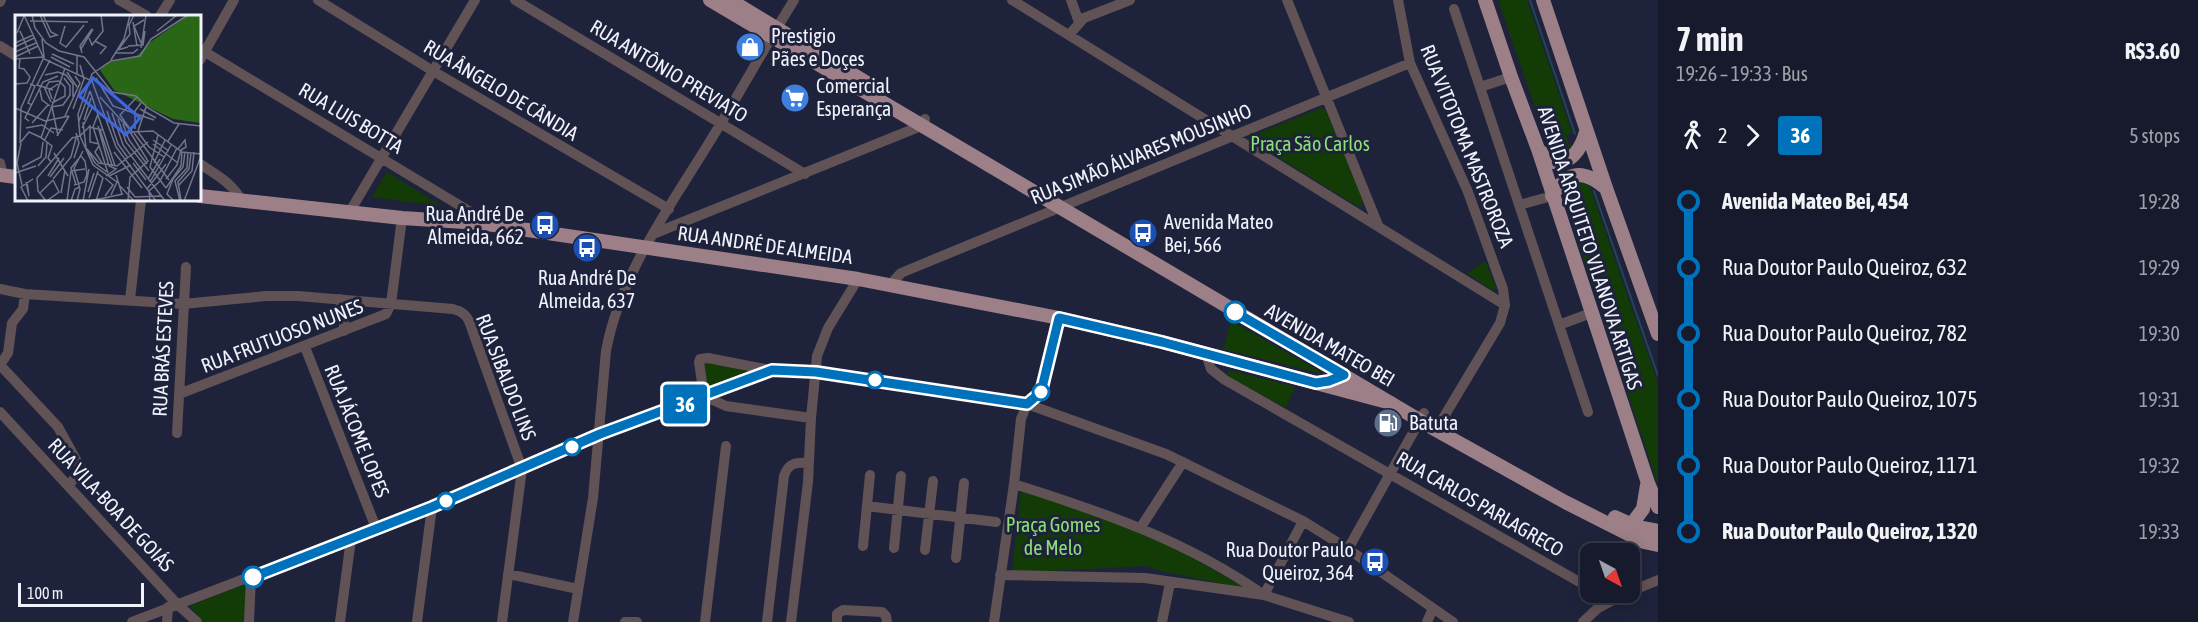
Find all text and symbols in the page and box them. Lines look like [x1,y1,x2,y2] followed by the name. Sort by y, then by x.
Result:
[586,14,752,127] street label: RUA ANTÔNIO PREVIATO
[15,15,201,201] inset map
[1676,20,1743,58] text: 7 min
[771,24,865,70] place label: Prestigio Pães e Doçes
[734,31,766,63] shop icon: Prestigio Pães e Doçes
[420,34,583,145] street label: RUA ÂNGELO DE CÂNDIA
[2125,38,2180,64] text: R$3.60
[1416,41,1519,251] street label: RUA VITOTOMA MASTROROZA
[1676,62,1808,85] text: 19:26 – 19:33 · Bus
[816,74,891,120] place label: Comercial Esperança
[295,77,408,158] street label: RUA LUIS BOTTA
[779,82,811,114] supermarket icon: Comercial Esperança
[1027,99,1255,208] street label: RUA SIMÃO ÁLVARES MOUSINHO
[1534,103,1647,393] street label: AVENIDA ARQUITETO VILANOVA ARTIGAS
[1676,119,1709,152] icon: walk
[1736,119,1769,152] icon: forward
[1790,123,1810,147] text: 36
[1718,124,1727,147] text: 2
[2129,124,2180,147] text: 5 stops
[1250,132,1370,155] park label: Praça São Carlos
[1722,188,1909,214] text: Avenida Mateo Bei, 454
[2139,190,2180,213] text: 19:28
[425,202,524,248] place label: Rua André De Almeida, 662
[529,209,561,241] bus stop icon: Rua André De Almeida, 662
[1164,210,1273,256] place label: Avenida Mateo Bei, 566
[1127,217,1159,249] bus stop icon: Avenida Mateo Bei, 566
[676,221,854,268] street label: RUA ANDRÉ DE ALMEIDA
[571,232,603,264] bus stop icon: Rua André De Almeida, 637
[1722,254,1967,280] text: Rua Doutor Paulo Queiroz, 632
[2139,256,2180,279] text: 19:29
[538,266,636,312] place label: Rua André De Almeida, 637
[147,281,178,417] street label: RUA BRÁS ESTEVES
[198,294,366,377] street label: RUA FRUTUOSO NUNES
[1261,298,1399,391] street label: AVENIDA MATEO BEI
[1224,301,1246,323] unlabelled marker
[472,310,541,443] street label: RUA SIBALDO LINS
[1722,320,1967,346] text: Rua Doutor Paulo Queiroz, 782
[2139,322,2180,345] text: 19:30
[320,361,395,501] street label: RUA JÁCOME LOPES
[866,371,884,389] unlabelled marker
[1032,383,1050,401] unlabelled marker
[658,384,712,424] line badge: 36
[1722,386,1978,412] text: Rua Doutor Paulo Queiroz, 1075
[2139,388,2180,411] text: 19:31
[675,392,695,416] text: 36
[1372,407,1404,439] fuel station icon: Batuta
[1409,411,1458,434] place label: Batuta
[44,433,179,576] street label: RUA VILA-BOA DE GOIÁS
[563,438,581,456] unlabelled marker
[1393,446,1568,561] street label: RUA CARLOS PARLAGRECO
[1722,452,1978,478] text: Rua Doutor Paulo Queiroz, 1171
[2139,454,2180,477] text: 19:32
[437,492,455,510] unlabelled marker
[1006,513,1100,559] park label: Praça Gomes de Melo
[1722,518,1978,544] text: Rua Doutor Paulo Queiroz, 1320
[2139,520,2180,543] text: 19:33
[1226,538,1354,584] place label: Rua Doutor Paulo Queiroz, 364
[1580,543,1640,603] north arrow
[1580,543,1640,603] map controls
[1359,546,1391,578] bus stop icon: Rua Doutor Paulo Queiroz, 364
[242,566,264,588] unlabelled marker
[18,580,144,608] scale bar
[27,584,63,602] text: 100 m

